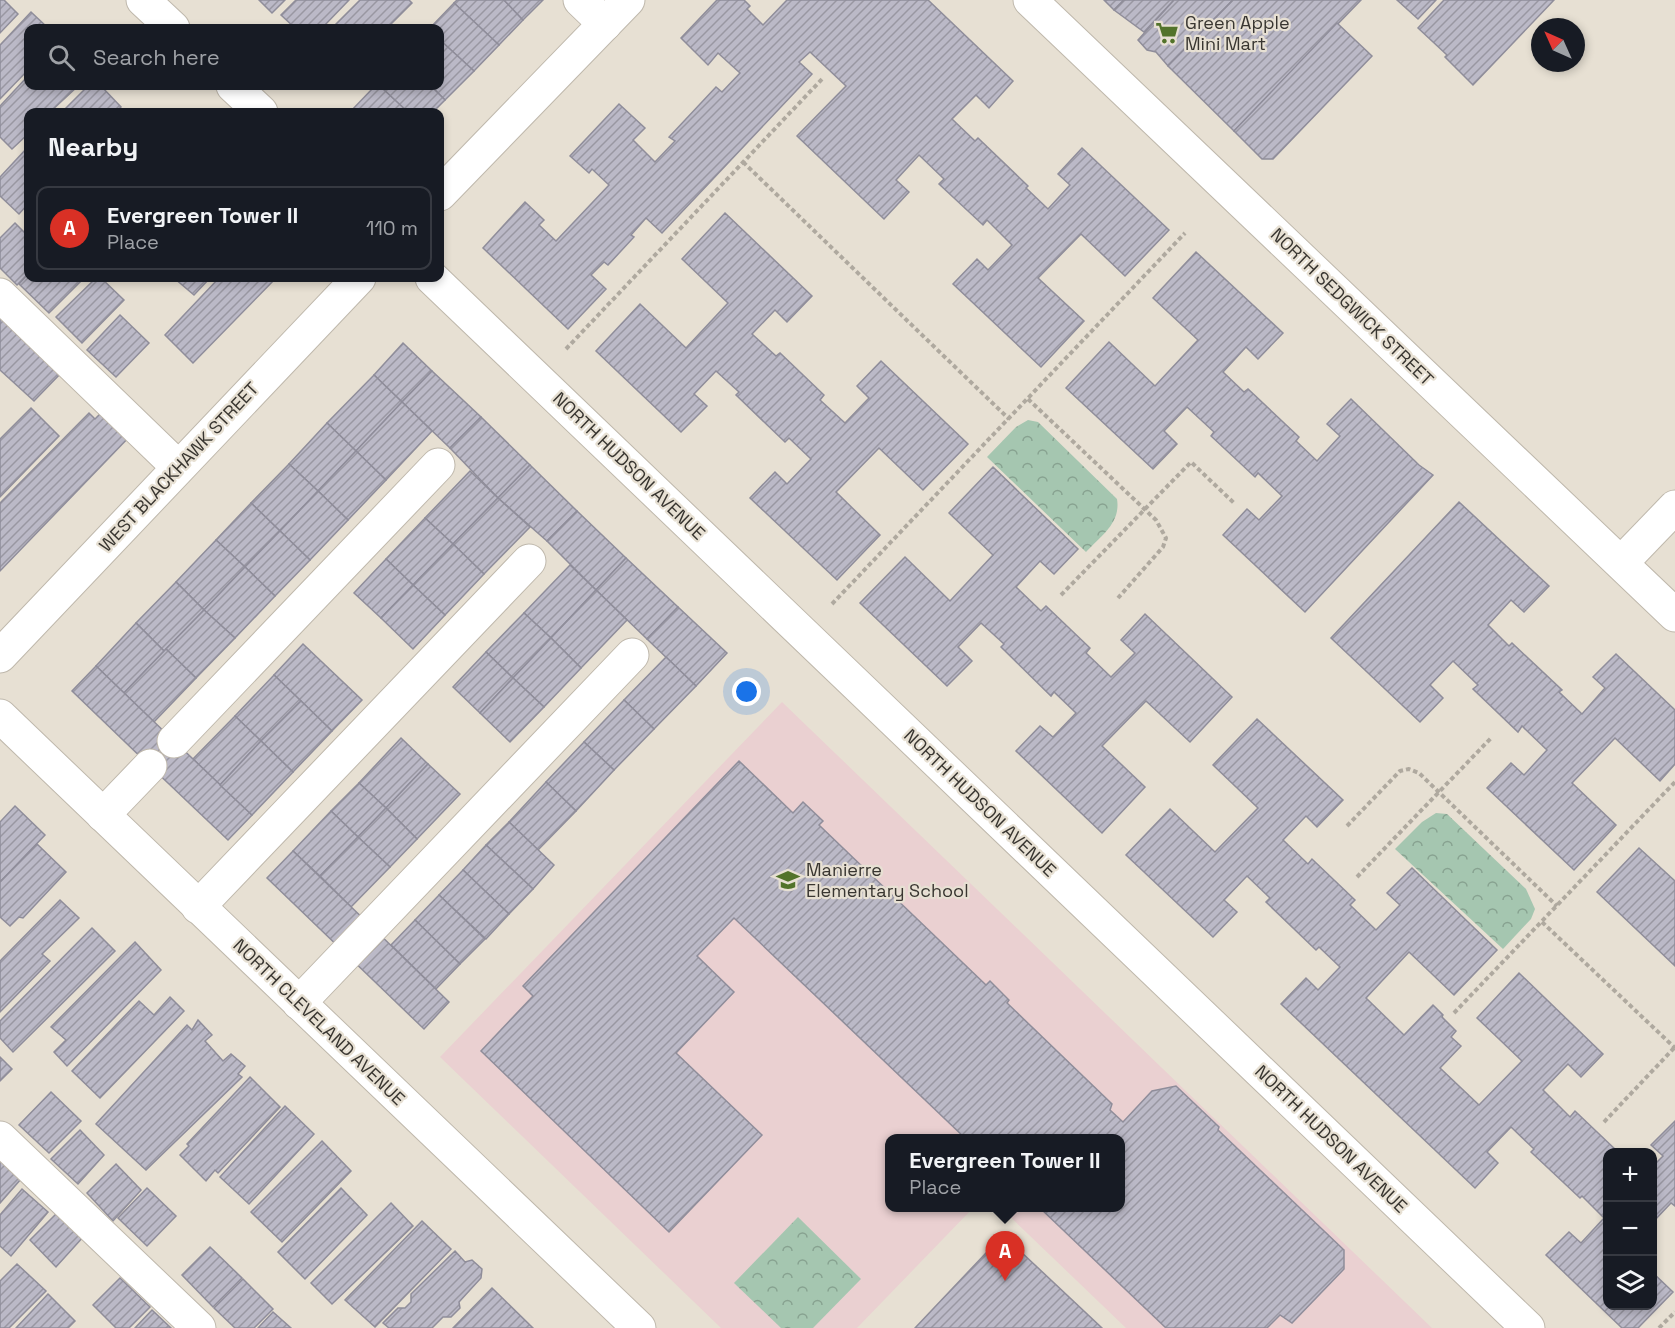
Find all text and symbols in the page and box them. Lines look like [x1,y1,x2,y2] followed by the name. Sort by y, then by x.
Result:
[1185,11,1290,55] place label: Green Apple Mini Mart
[1531,18,1585,72] north arrow
[1154,20,1180,46] supermarket icon: Green Apple Mini Mart
[24,24,444,90] search box
[45,41,78,74] icon: search
[93,43,220,71] text: Search here
[48,130,138,164] text: Nearby
[107,201,298,229] text: Evergreen Tower II
[63,215,76,241] text: A
[366,215,418,241] text: 110 m
[1266,223,1439,391] street label: NORTH SEDGWICK STREET
[107,229,159,255] text: Place
[94,377,264,556] street label: WEST BLACKHAWK STREET
[548,387,710,544] street label: NORTH HUDSON AVENUE
[732,677,761,706] your location
[899,724,1061,881] street label: NORTH HUDSON AVENUE
[806,858,969,902] place label: Manierre Elementary School
[775,867,801,893] school or university icon: Manierre Elementary School
[229,933,410,1110] street label: NORTH CLEVELAND AVENUE
[1250,1060,1412,1217] street label: NORTH HUDSON AVENUE
[885,1134,1125,1212] popup
[909,1146,1101,1174] text: Evergreen Tower II
[1603,1148,1657,1310] map controls
[1603,1148,1657,1202] button: +
[909,1174,961,1200] text: Place
[1603,1202,1657,1256] button: −
[986,1232,1024,1281] pin: A
[1603,1256,1657,1310] button: layers

